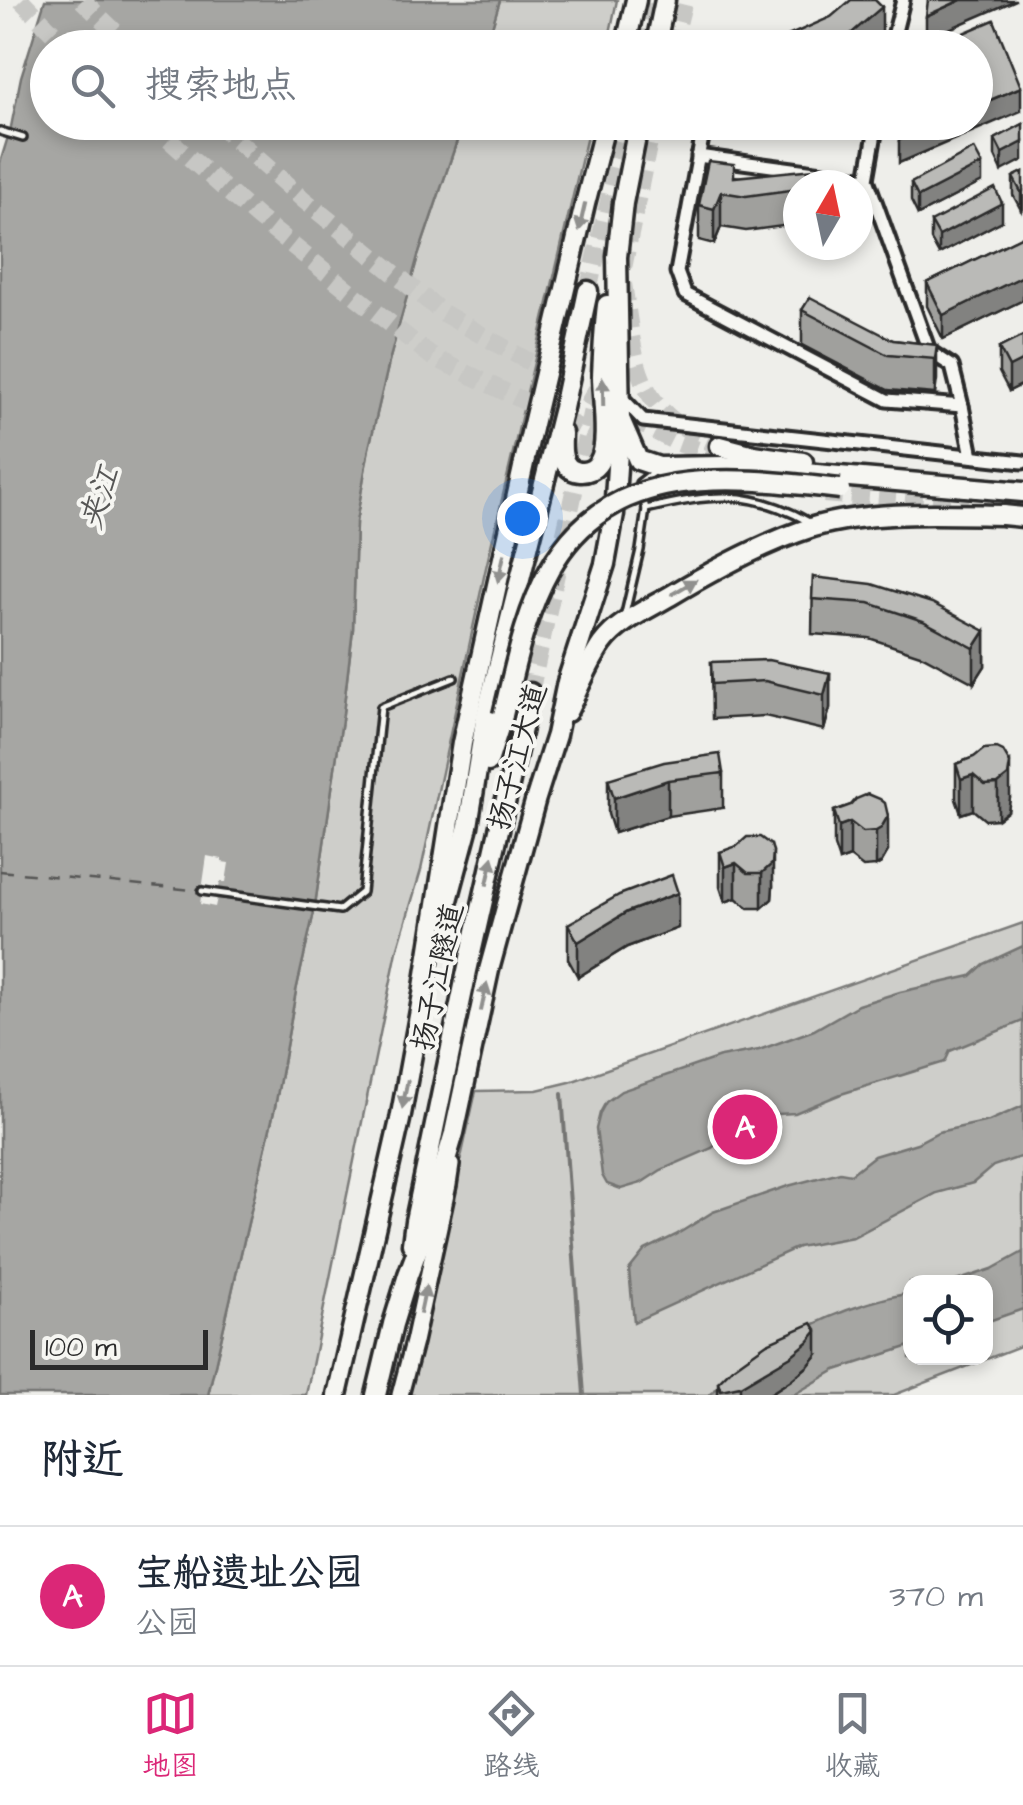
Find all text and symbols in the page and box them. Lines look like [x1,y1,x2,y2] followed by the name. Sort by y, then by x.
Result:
[30,30,993,140] search box
[65,58,120,113] icon: search
[145,60,297,112] text: 搜索地点
[783,170,873,260] north arrow
[574,202,589,233] one-way arrow
[594,376,610,408] one-way arrow
[68,459,132,536] water label: 夹江
[497,493,548,544] your location
[493,553,508,584] one-way arrow
[670,579,698,596] one-way arrow
[478,679,558,835] street label: 扬子江大道
[483,855,498,886] one-way arrow
[402,899,474,1055] street label: 扬子江隧道
[476,981,492,1012] one-way arrow
[396,1079,412,1110] one-way arrow
[712,1090,778,1164] pin: A
[903,1275,993,1365] map controls
[903,1275,993,1365] button: locate
[416,1284,431,1315] one-way arrow
[30,1325,208,1370] scale bar
[45,1328,117,1367] text: 100 m
[40,1432,124,1490] text: 附近
[135,1548,363,1600] text: 宝船遗址公园
[62,1574,83,1619] text: A
[889,1574,983,1619] text: 370 m
[135,1601,199,1646] text: 公园
[142,1686,199,1786] tab: 地图
[483,1686,540,1786] tab: 路线
[824,1686,881,1786] tab: 收藏

